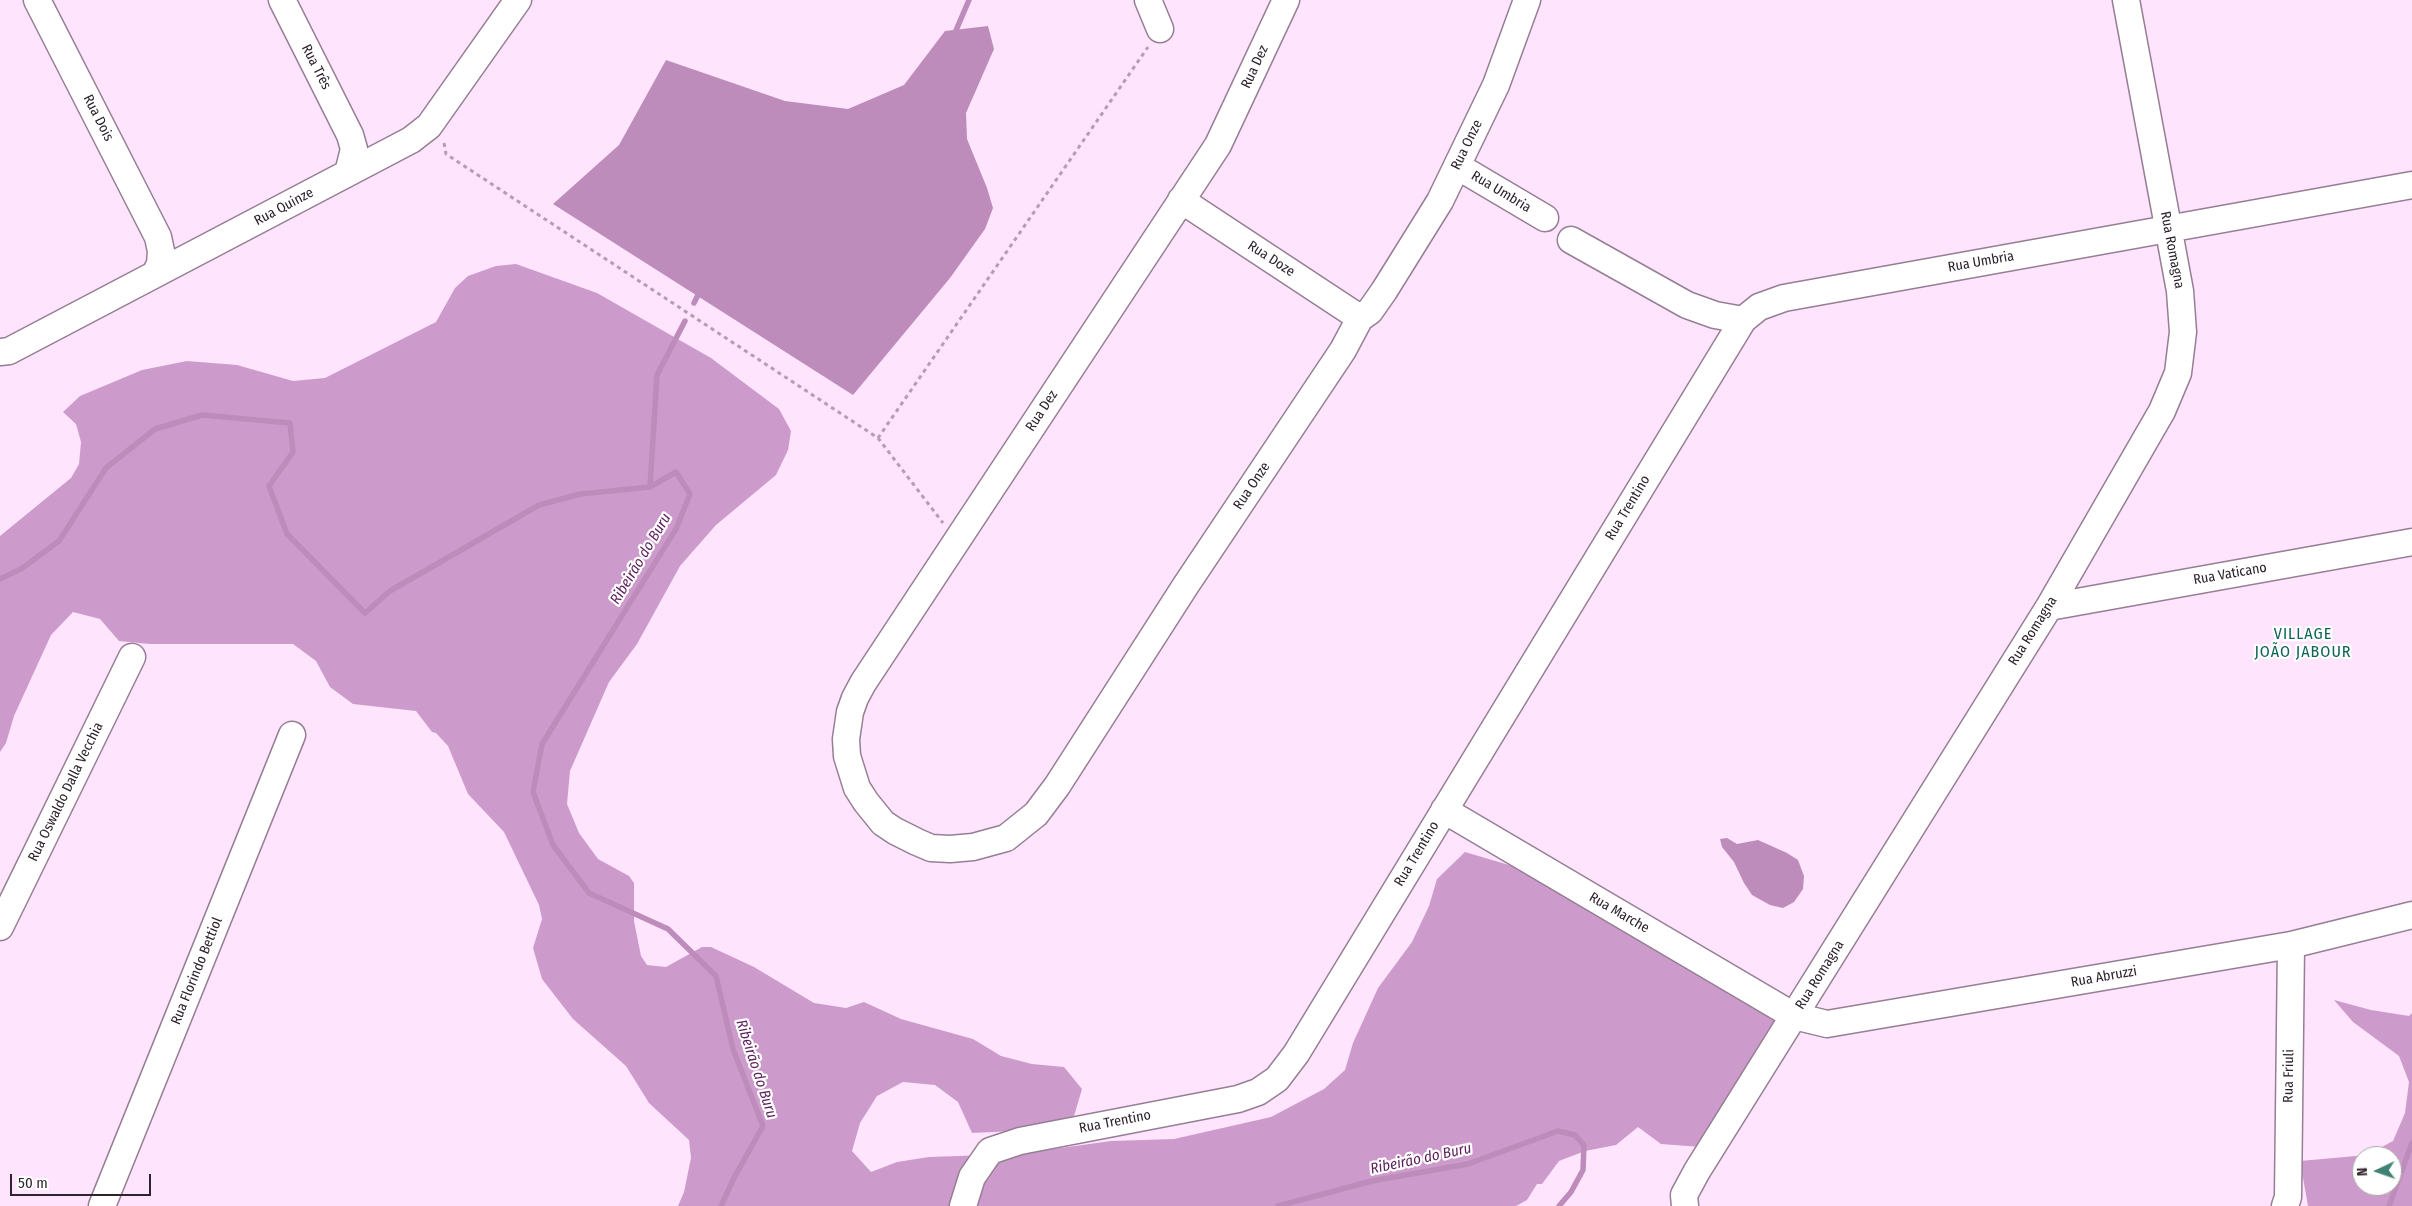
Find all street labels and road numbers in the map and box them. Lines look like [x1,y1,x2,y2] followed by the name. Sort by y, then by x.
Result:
[297,42,335,92] street label: Rua Três
[1238,43,1272,91] street label: Rua Dez
[79,92,117,144] street label: Rua Dois
[1448,117,1486,173] street label: Rua Onze
[1468,168,1534,216] street label: Rua Umbria
[252,184,316,230] street label: Rua Quinze
[2156,210,2188,290] street label: Rua Romagna
[1244,238,1298,280] street label: Rua Doze
[1947,248,2015,276] street label: Rua Umbria
[1023,387,1061,435] street label: Rua Dez
[1230,459,1274,513] street label: Rua Onze
[1602,472,1654,544] street label: Rua Trentino
[2192,559,2268,589] street label: Rua Vaticano
[2005,593,2061,669] street label: Rua Romagna
[25,720,107,864] street label: Rua Oswaldo Dalla Vecchia
[1391,818,1443,890] street label: Rua Trentino
[1586,889,1652,937] street label: Rua Marche
[168,915,226,1027] street label: Rua Florindo Bettiol
[1792,937,1848,1013] street label: Rua Romagna
[2070,963,2138,991] street label: Rua Abruzzi
[2280,1049,2298,1103] street label: Rua Friuli
[1078,1107,1152,1137] street label: Rua Trentino

